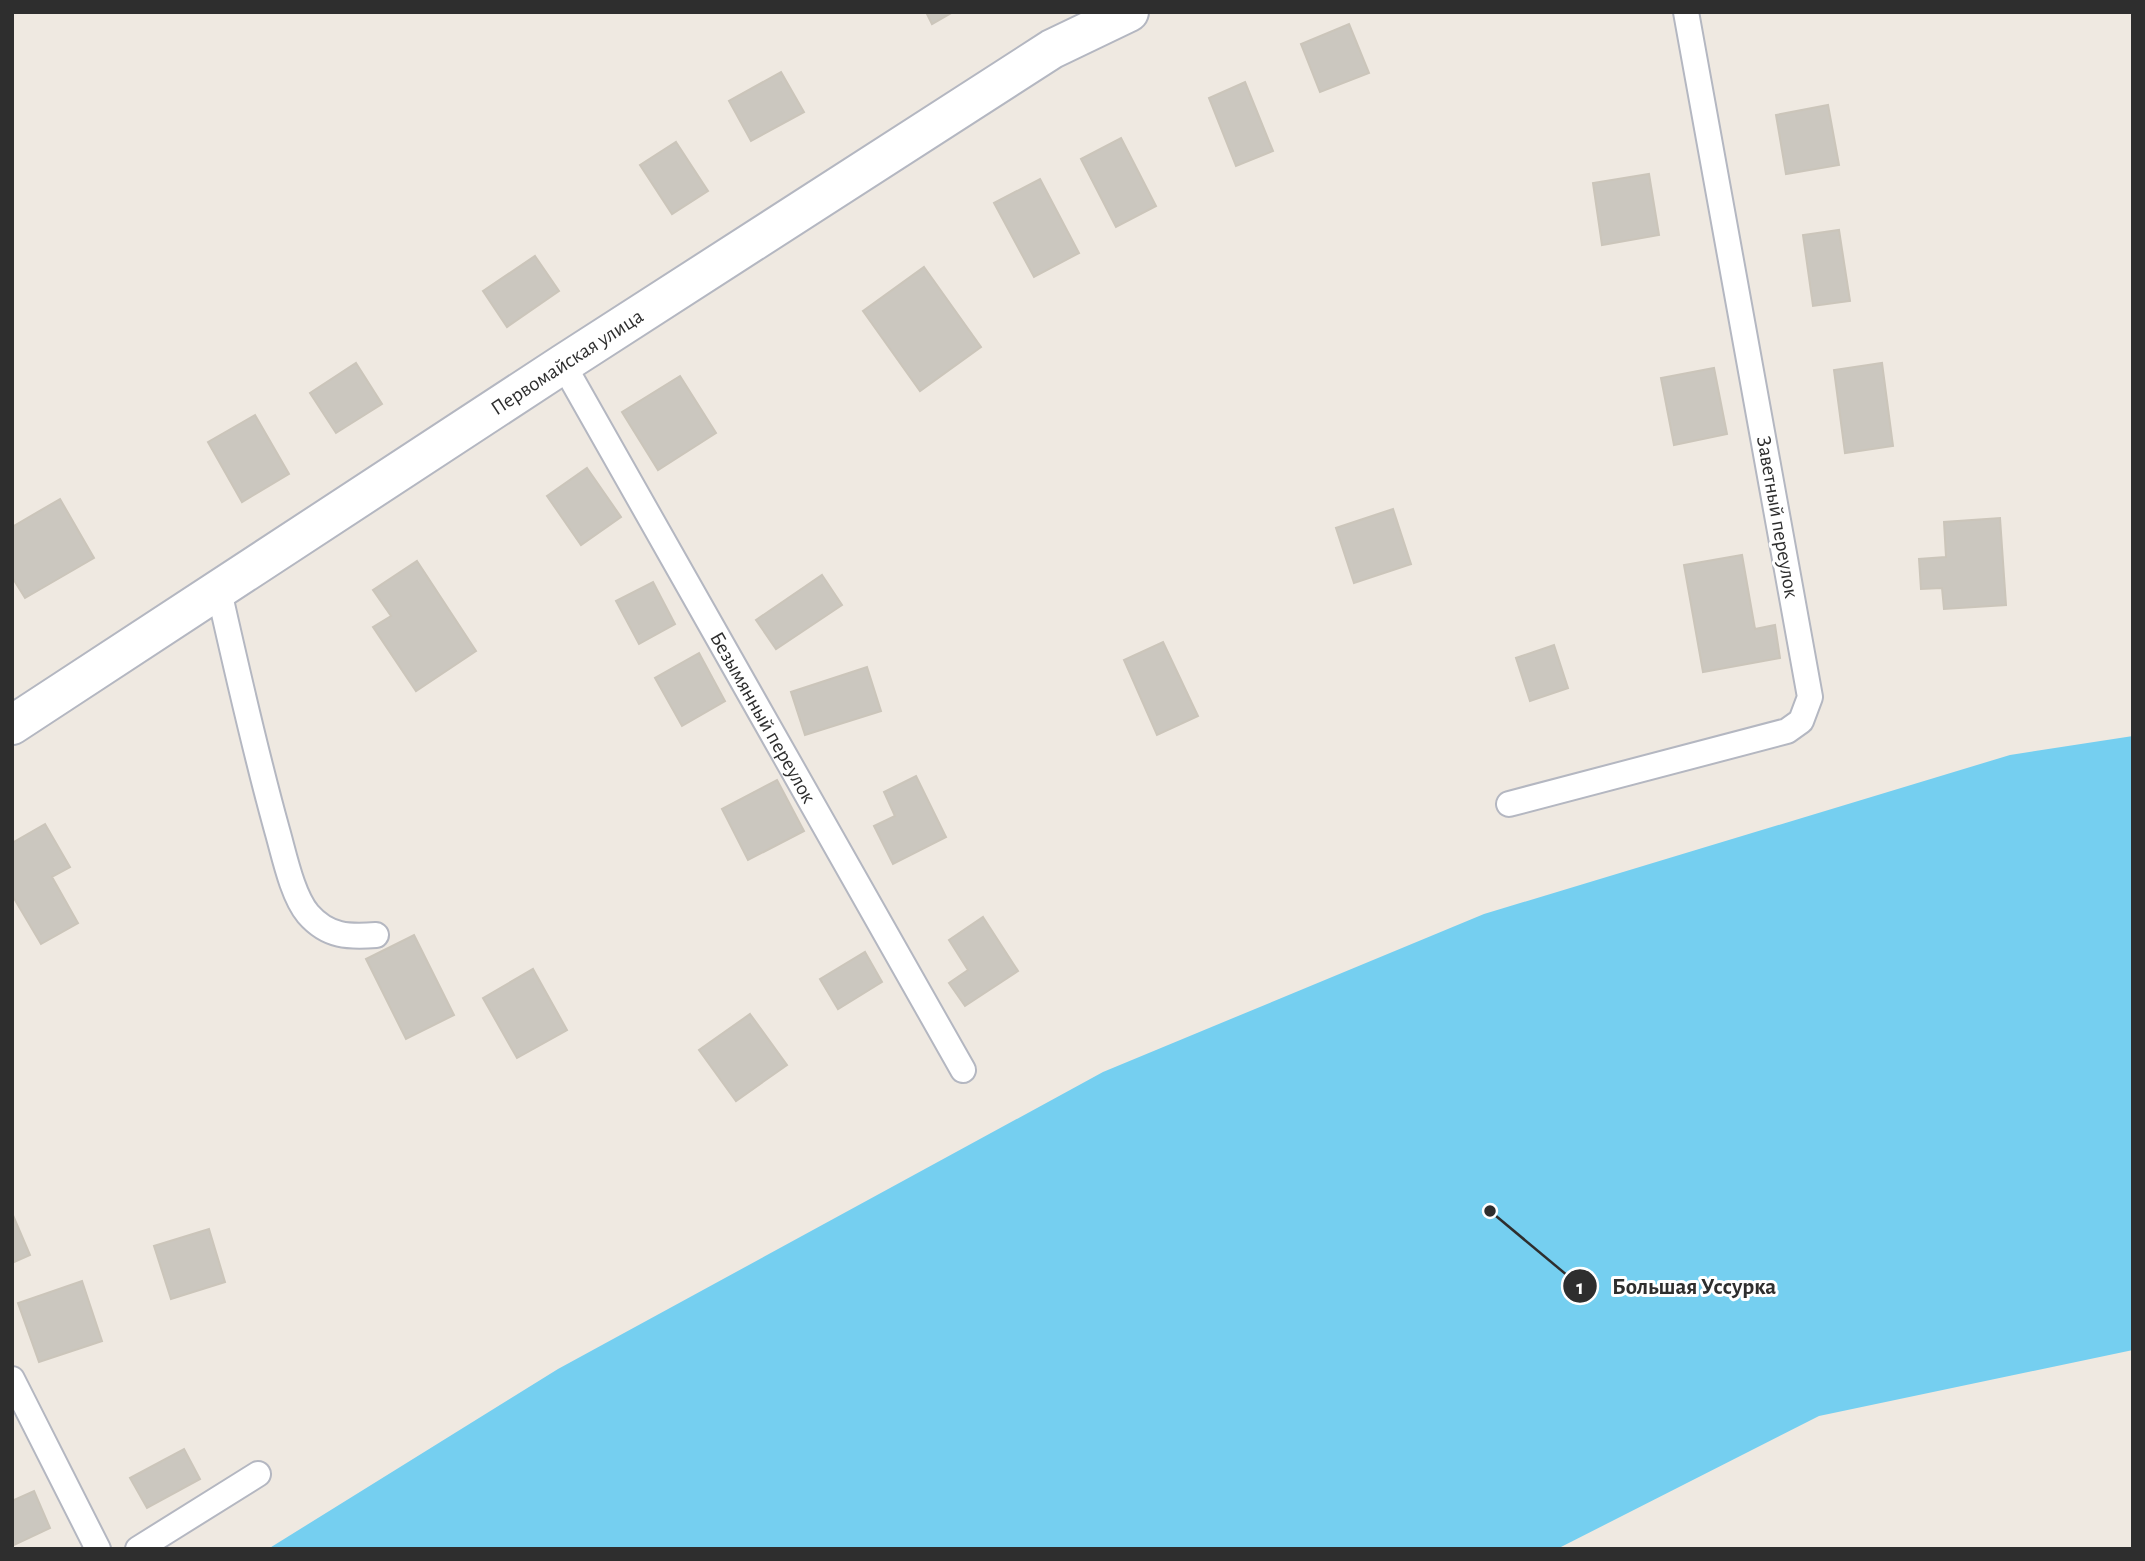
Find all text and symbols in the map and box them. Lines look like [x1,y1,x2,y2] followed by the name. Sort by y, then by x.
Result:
[487,305,647,419] street label: Первомайская улица
[1753,434,1802,600] street label: Заветный переулок
[706,628,820,807] street label: Безымянный переулок
[1563,1264,1790,1308] callout: Большая Уссурка
[1612,1276,1776,1299] text: Большая Уссурка
[1576,1277,1584,1298] text: 1

